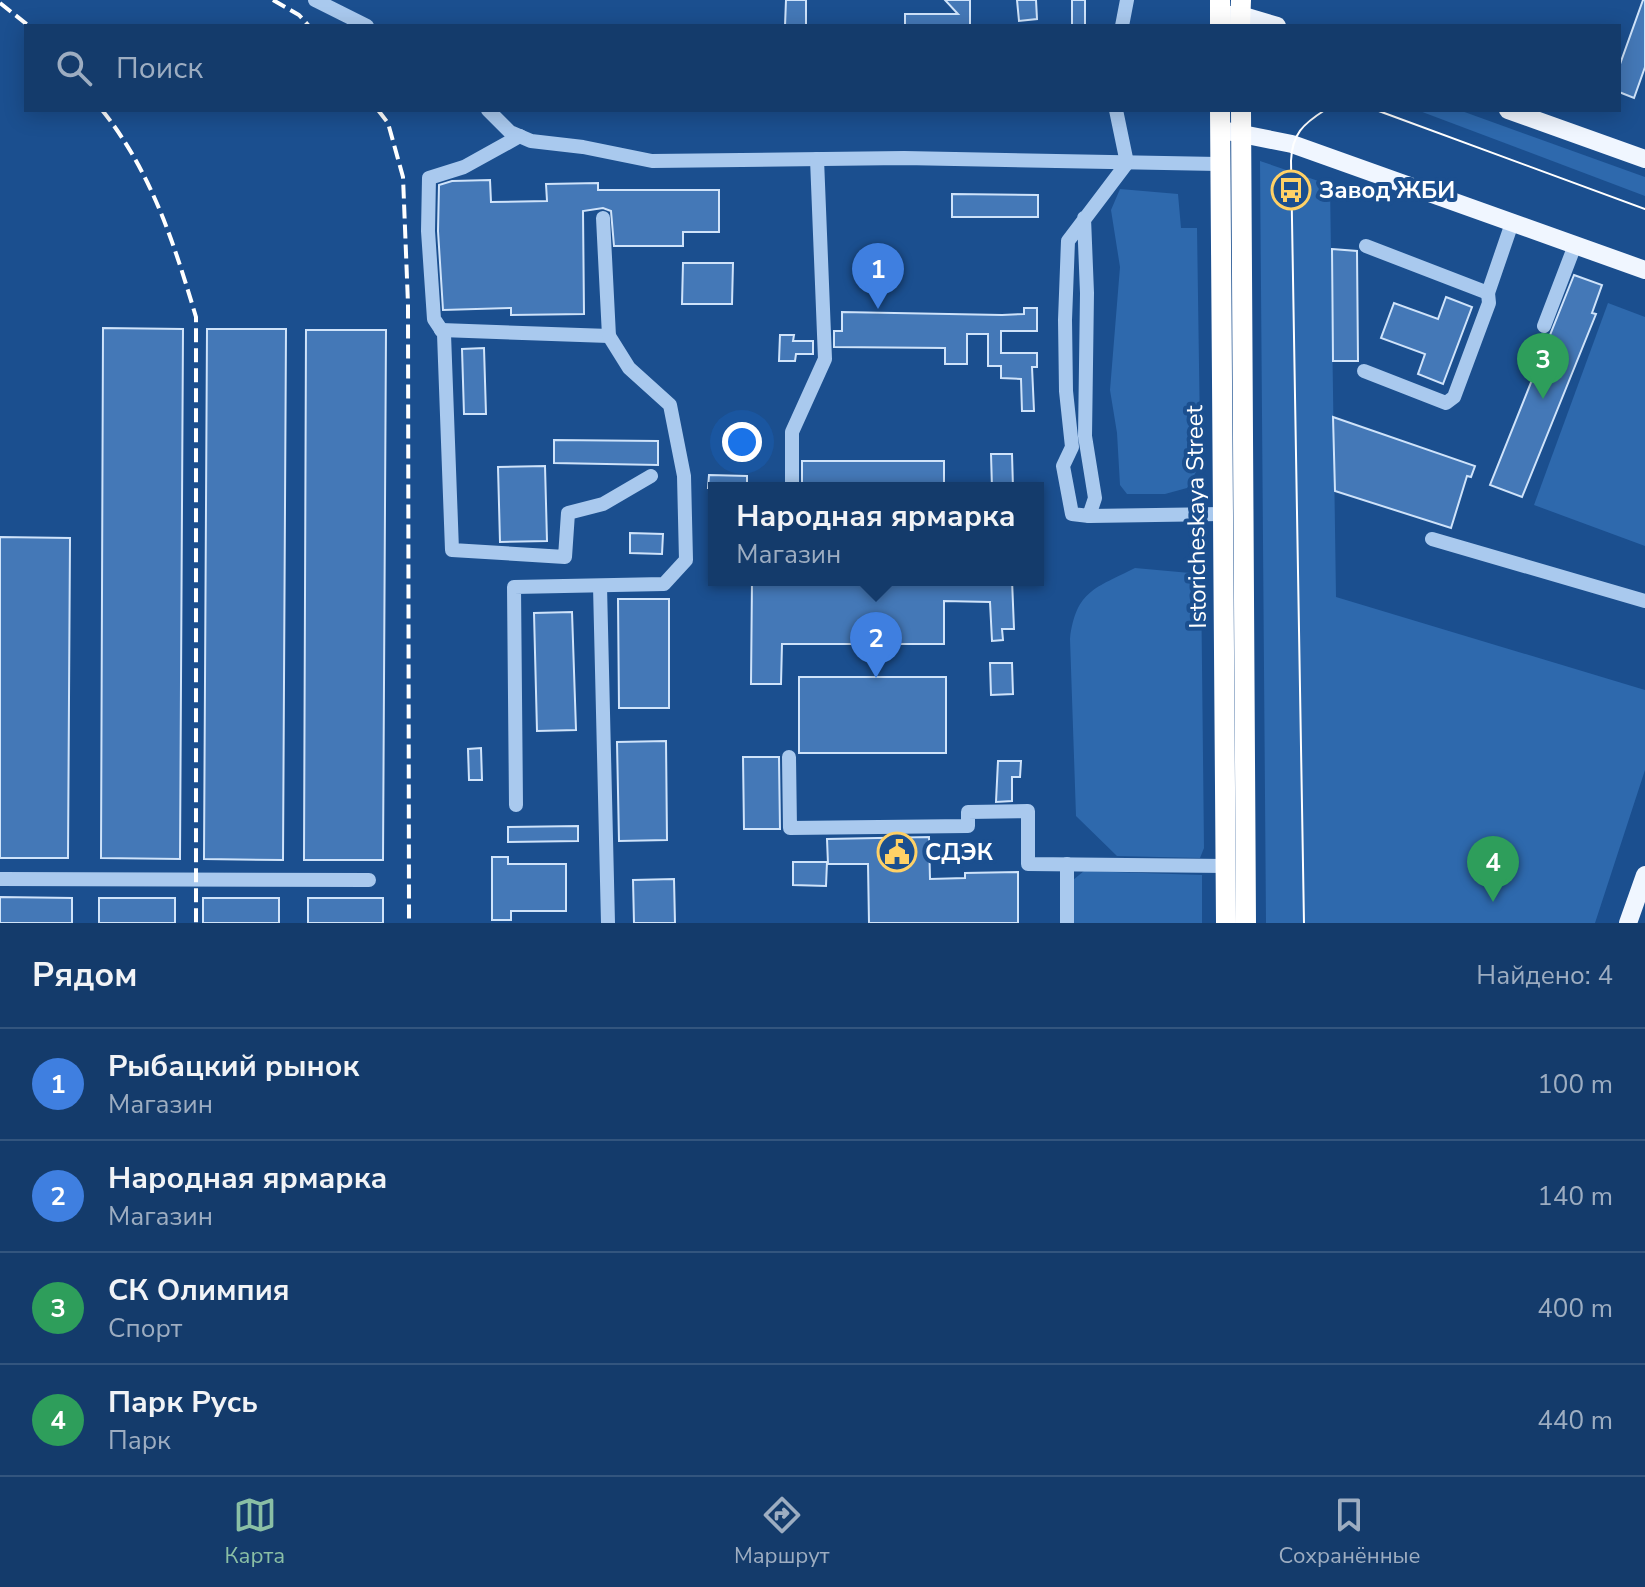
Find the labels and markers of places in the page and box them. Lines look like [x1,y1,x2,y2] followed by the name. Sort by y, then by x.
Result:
[1270,169,1312,211] bus stop icon: Завод ЖБИ
[1319,174,1455,206] place label: Завод ЖБИ
[852,243,904,309] pin: 1
[1517,333,1569,399] pin: 3
[850,612,902,678] pin: 2
[876,831,918,873] public building icon: СДЭК
[925,836,994,868] place label: СДЭК
[1467,836,1519,902] pin: 4

